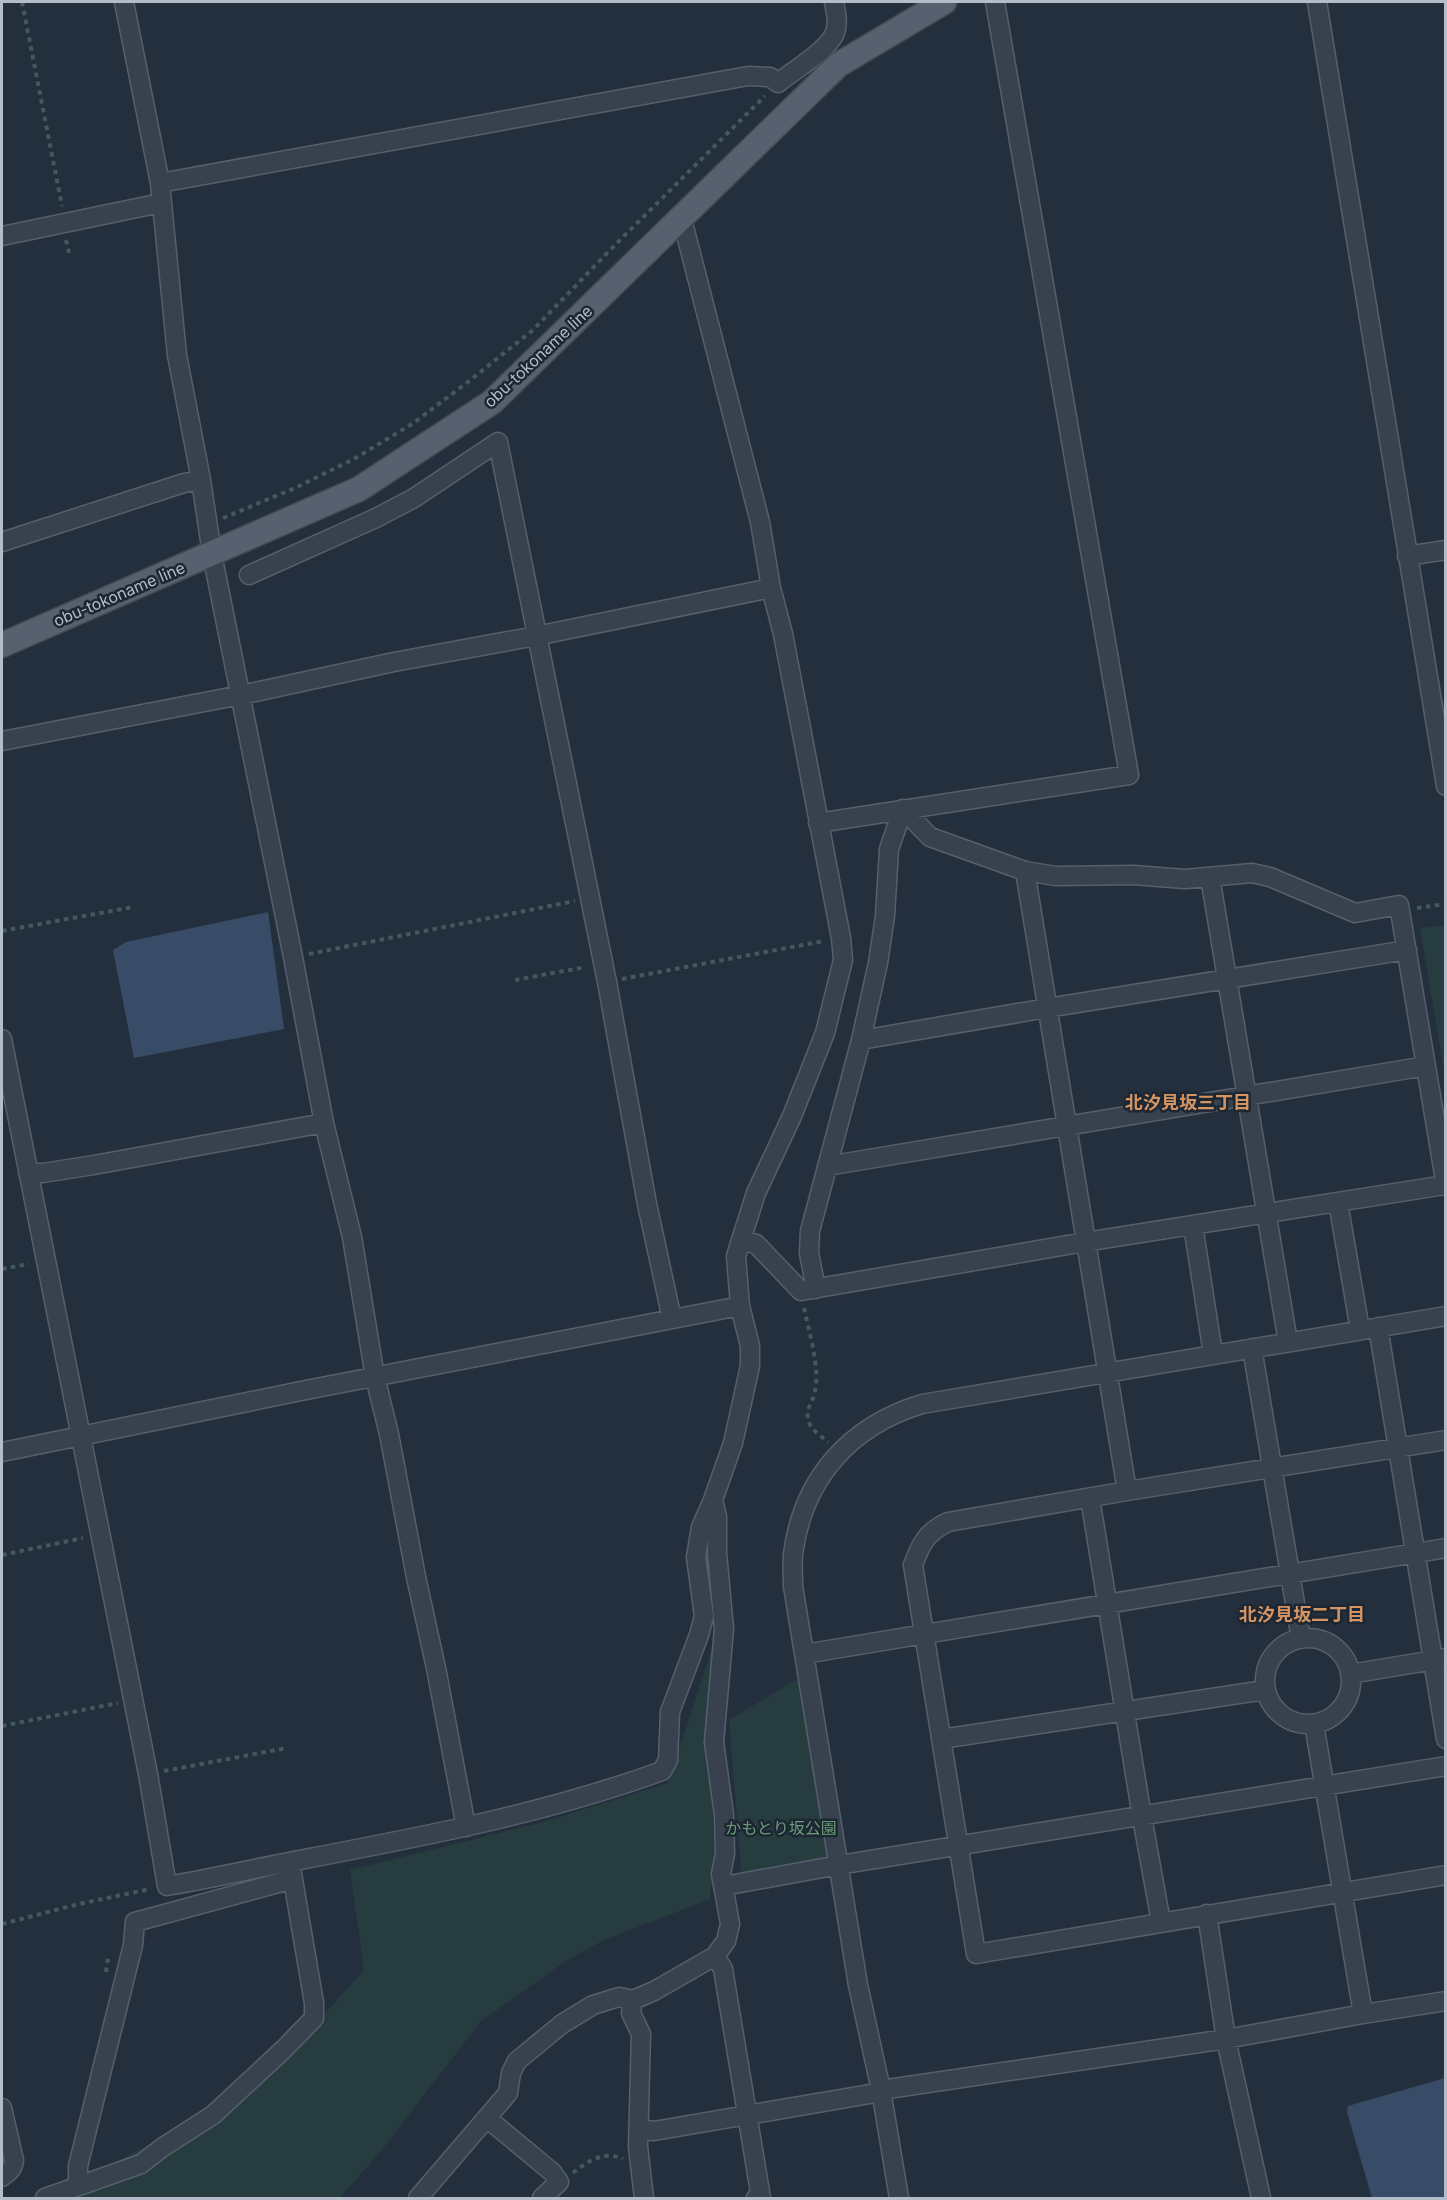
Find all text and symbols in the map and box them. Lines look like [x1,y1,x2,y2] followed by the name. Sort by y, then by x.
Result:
[480,301,596,411] street label: obu-tokoname line
[50,557,188,631] street label: obu-tokoname line
[1125,1092,1251,1113] district label: 北汐見坂三丁目
[1239,1604,1365,1625] district label: 北汐見坂二丁目
[725,1818,837,1838] park label: かもとり坂公園

